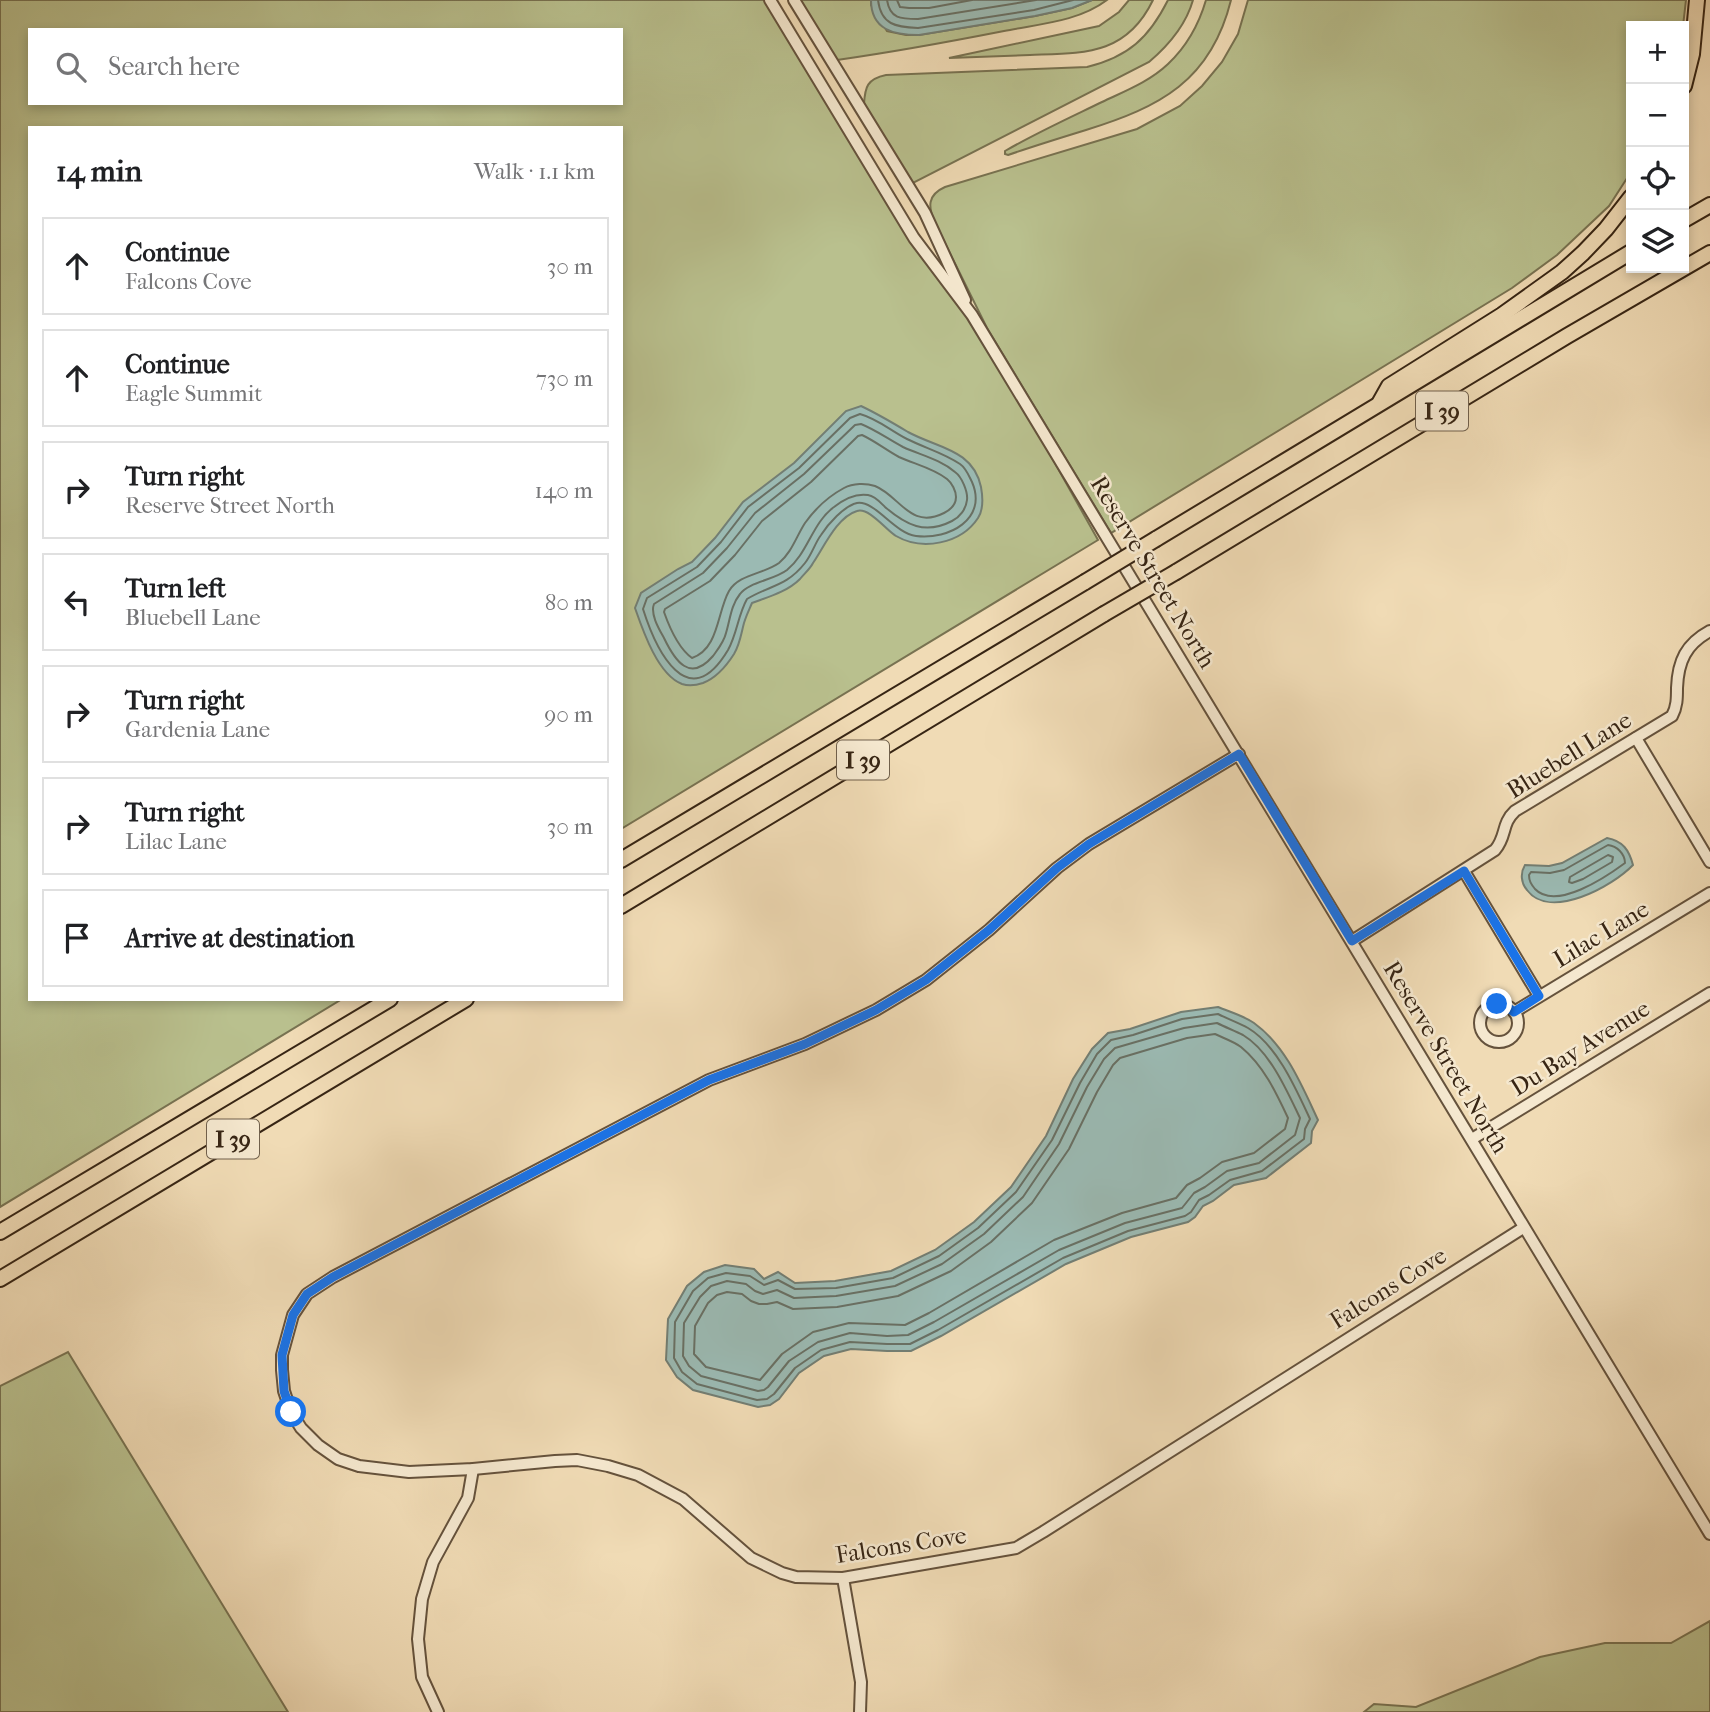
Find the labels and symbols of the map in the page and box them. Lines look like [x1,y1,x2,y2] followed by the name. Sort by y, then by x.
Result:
[1416,392,1468,430] road number: I 39
[1085,471,1222,674] street label: Reserve Street North
[1502,706,1637,804] street label: Bluebell Lane
[837,740,889,780] road number: I 39
[1548,895,1654,973] street label: Lilac Lane
[1378,956,1515,1159] street label: Reserve Street North
[1481,988,1512,1019] route end
[1505,994,1655,1102] street label: Du Bay Avenue
[207,1120,259,1158] road number: I 39
[1325,1241,1452,1335] street label: Falcons Cove
[275,1396,306,1427] route start
[834,1521,969,1569] street label: Falcons Cove

